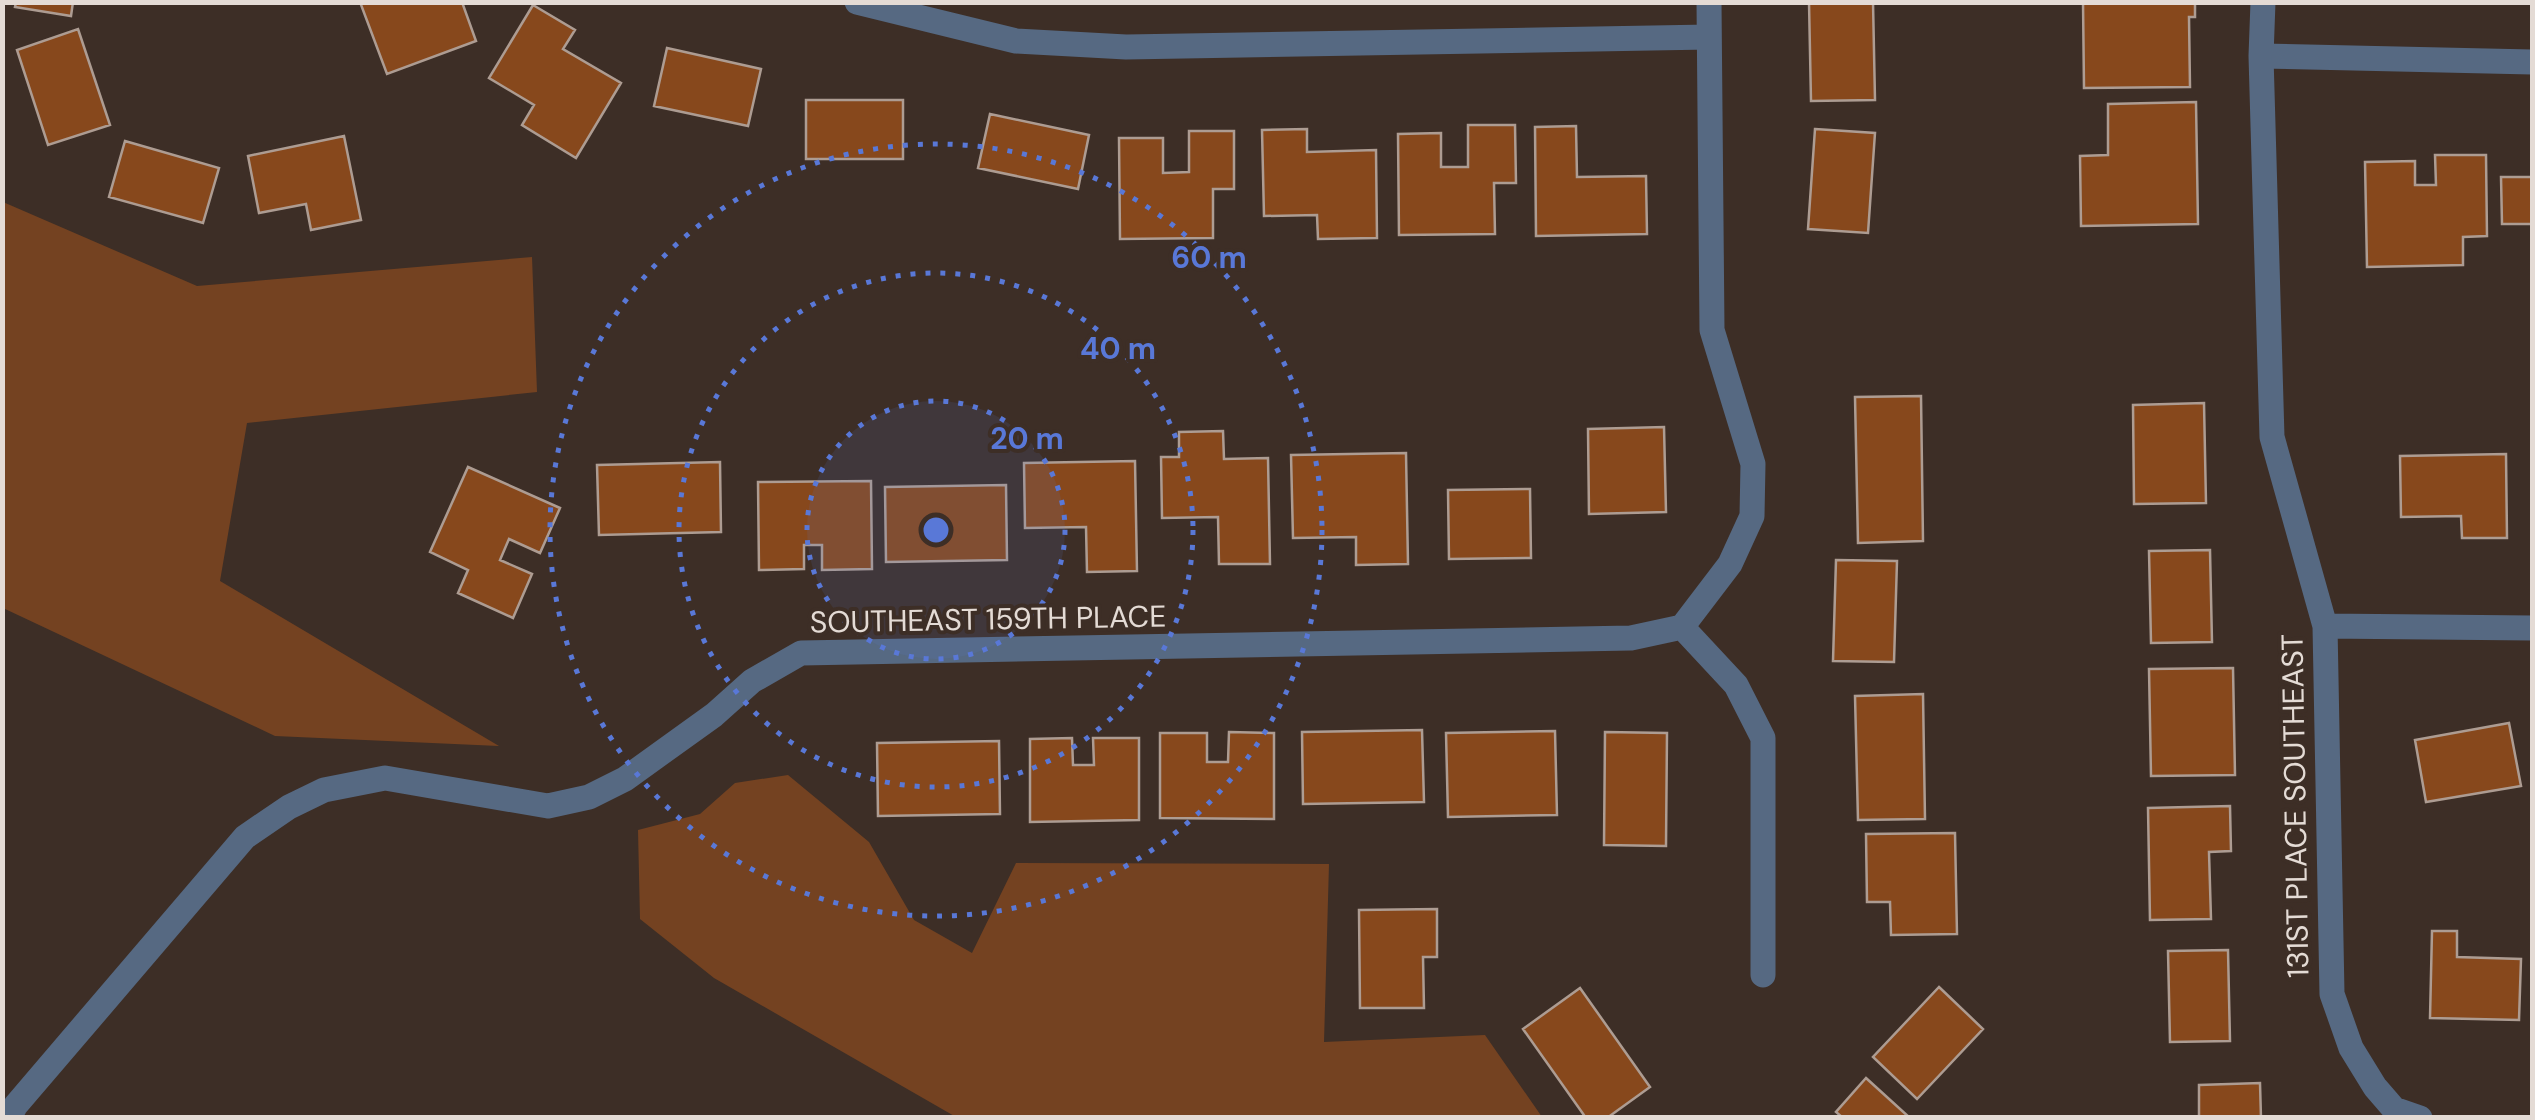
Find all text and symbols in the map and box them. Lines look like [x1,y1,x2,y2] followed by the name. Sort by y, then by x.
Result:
[1171,238,1247,277] text: 60 m
[1080,329,1156,368] text: 40 m
[990,419,1064,458] text: 20 m
[918,512,954,548] centre of rings
[810,596,1166,642] street label: SOUTHEAST 159TH PLACE
[2272,634,2318,978] street label: 131ST PLACE SOUTHEAST

